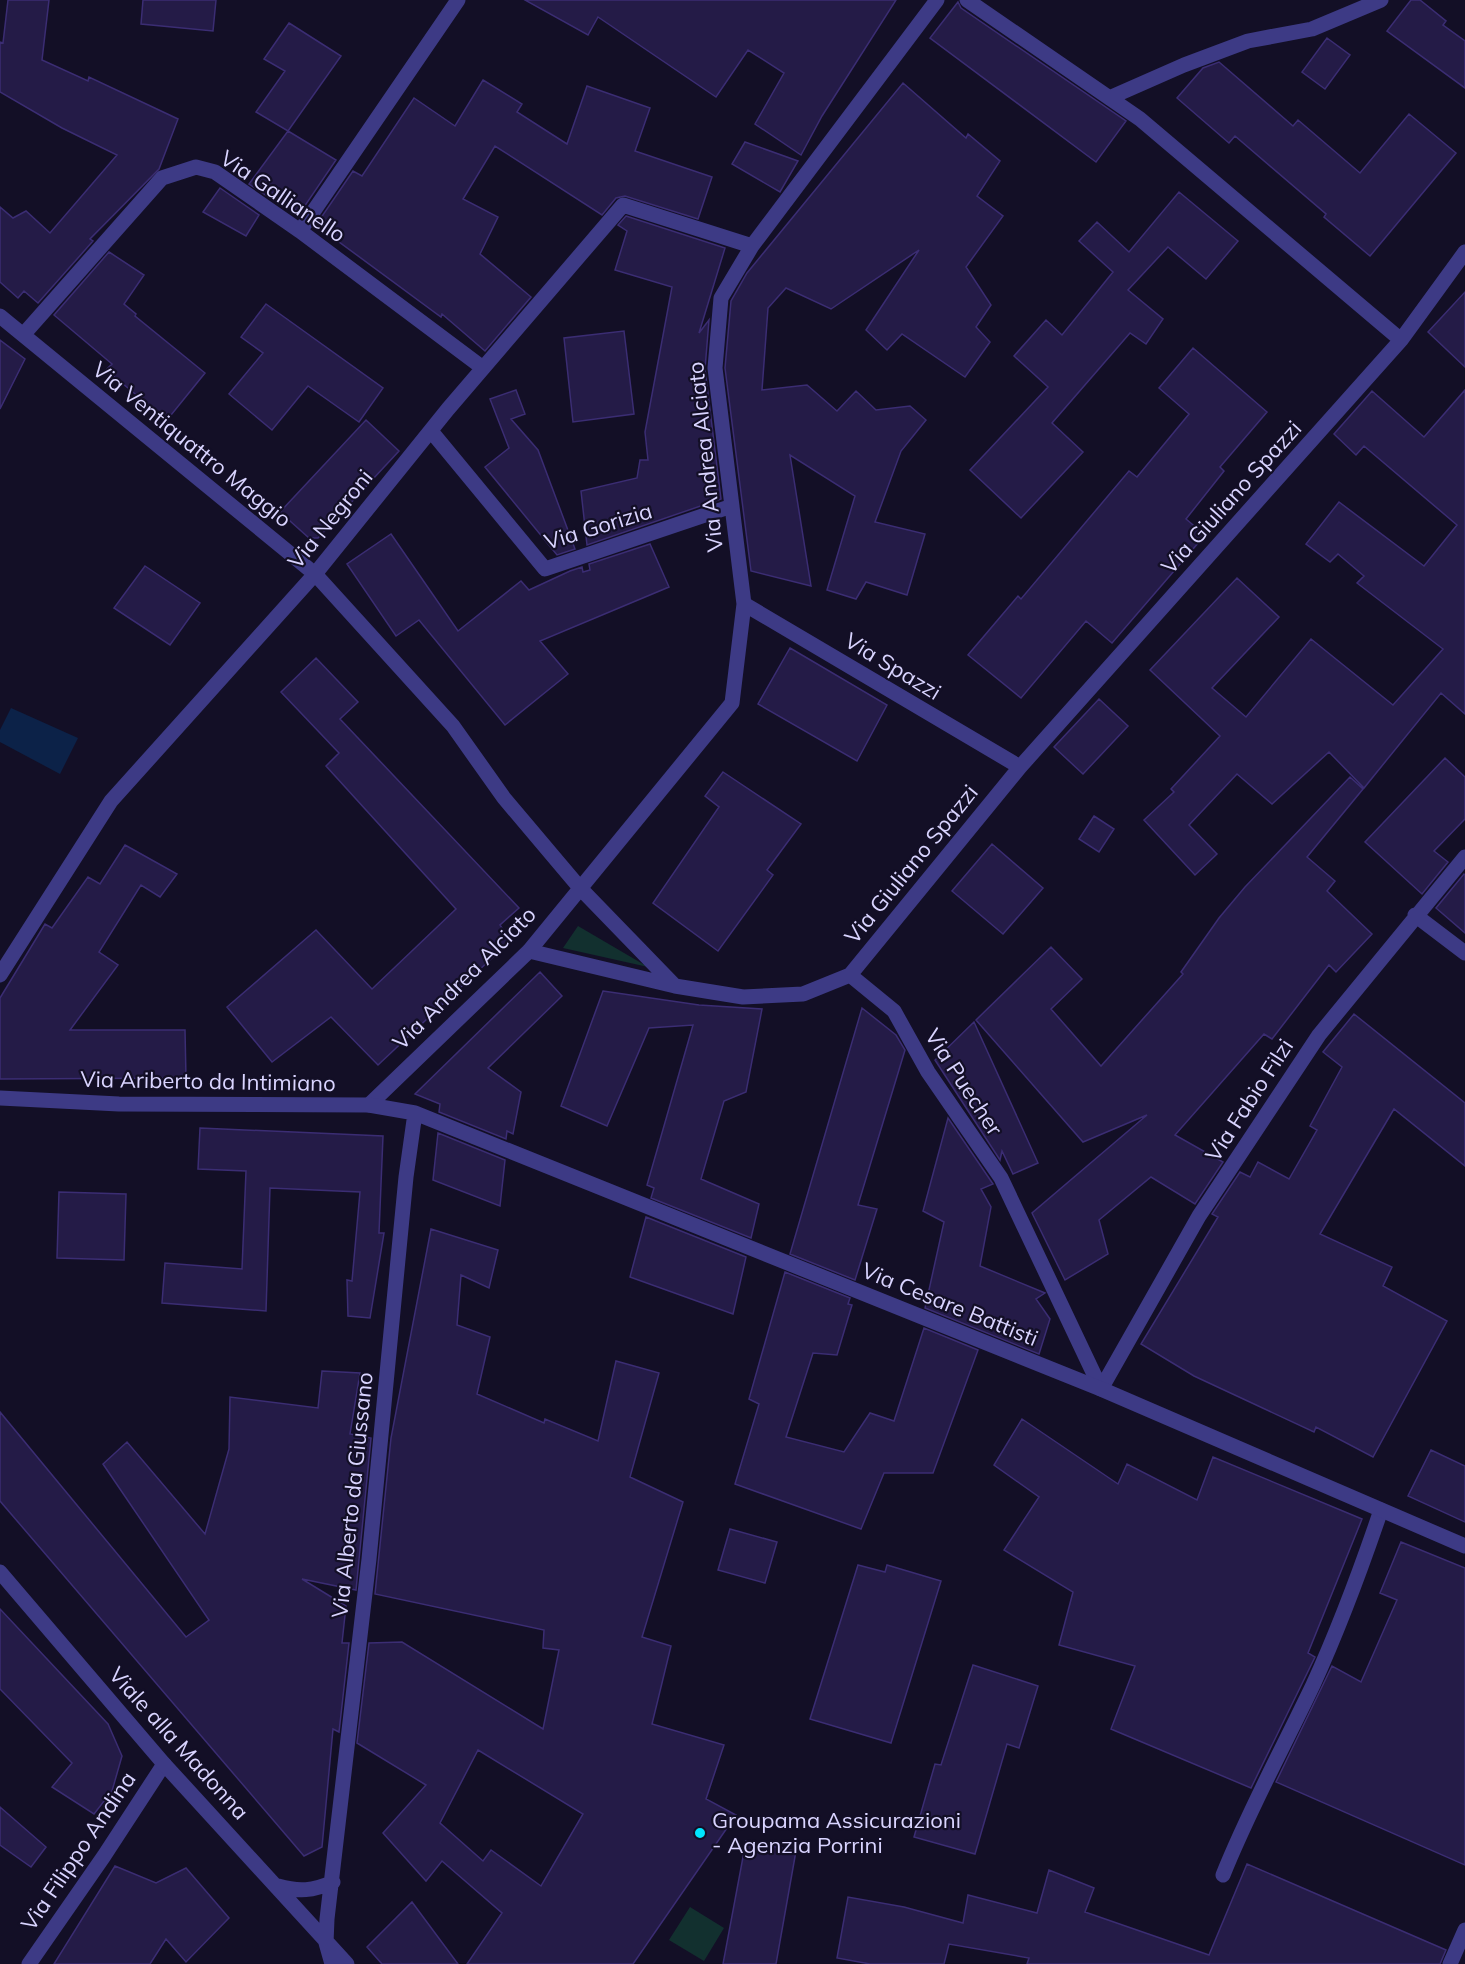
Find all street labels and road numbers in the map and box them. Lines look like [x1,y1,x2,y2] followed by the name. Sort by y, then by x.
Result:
[215,144,351,248] street label: Via Gallianello
[87,355,297,533] street label: Via Ventiquattro Maggio
[681,360,729,554] street label: Via Andrea Alciato
[1155,415,1307,579] street label: Via Giuliano Spazzi
[281,464,379,574] street label: Via Negroni
[541,496,655,556] street label: Via Gorizia
[840,626,946,706] street label: Via Spazzi
[838,779,984,949] street label: Via Giuliano Spazzi
[386,900,542,1056] street label: Via Andrea Alciato
[919,1023,1009,1141] street label: Via Puecher
[1199,1033,1299,1167] street label: Via Fabio Filzi
[80,1065,336,1097] street label: Via Ariberto da Intimiano
[858,1256,1042,1352] street label: Via Cesare Battisti
[325,1371,379,1619] street label: Via Alberto da Giussano
[103,1661,255,1825] street label: Viale alla Madonna
[14,1766,142,1936] street label: Via Filippo Andina

